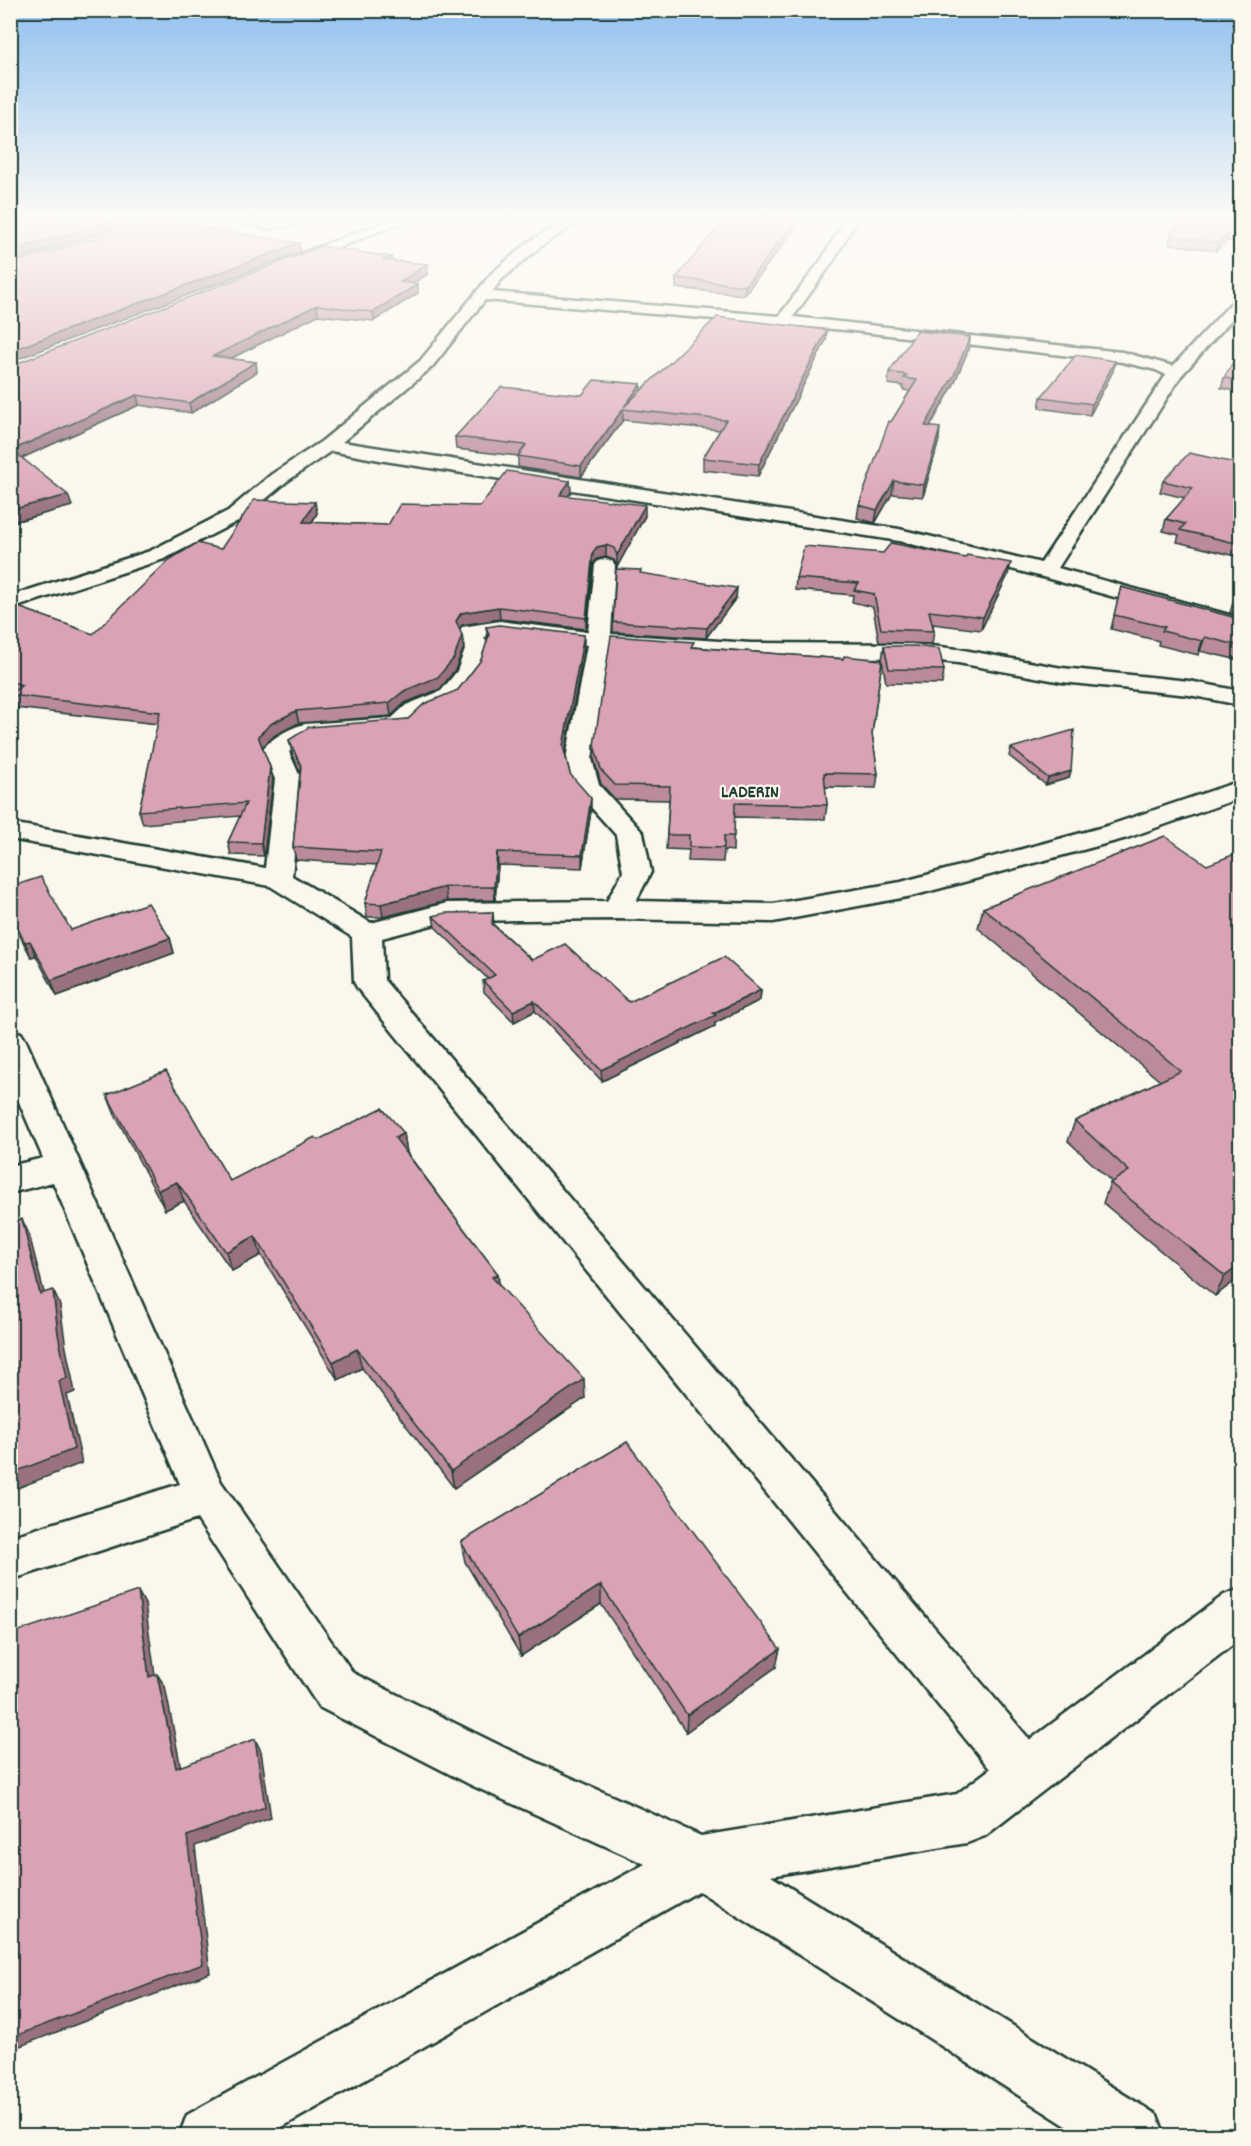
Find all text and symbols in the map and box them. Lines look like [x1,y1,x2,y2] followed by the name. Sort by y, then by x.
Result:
[721,781,779,806] district label: LADERIN

